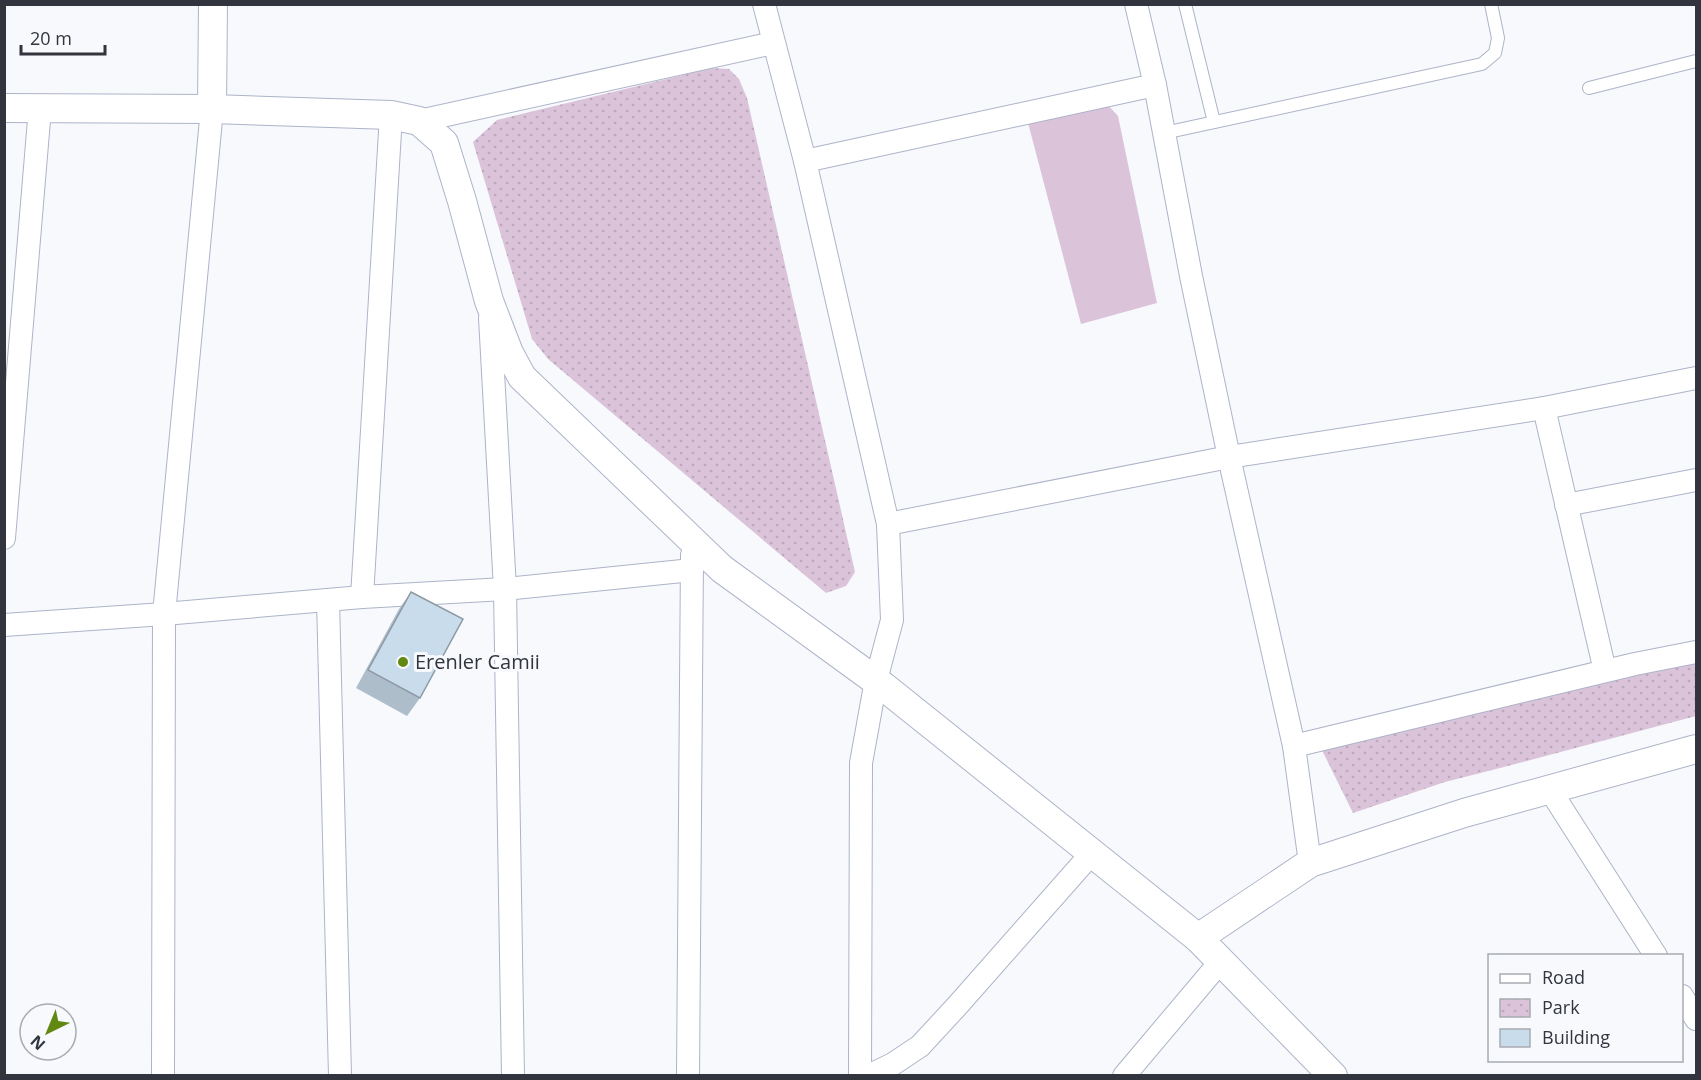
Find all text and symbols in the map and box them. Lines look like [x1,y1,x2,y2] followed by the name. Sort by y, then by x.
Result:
[21,18,105,56] scale bar
[30,26,72,50] text: 20 m
[415,648,540,675] place label: Erenler Camii
[396,655,410,669] marker: Erenler Camii
[1488,954,1683,1062] legend
[1542,965,1585,989] text: Road
[1542,995,1580,1019] text: Park
[18,1002,78,1062] north arrow
[1542,1025,1610,1049] text: Building
[26,1030,50,1055] text: N

